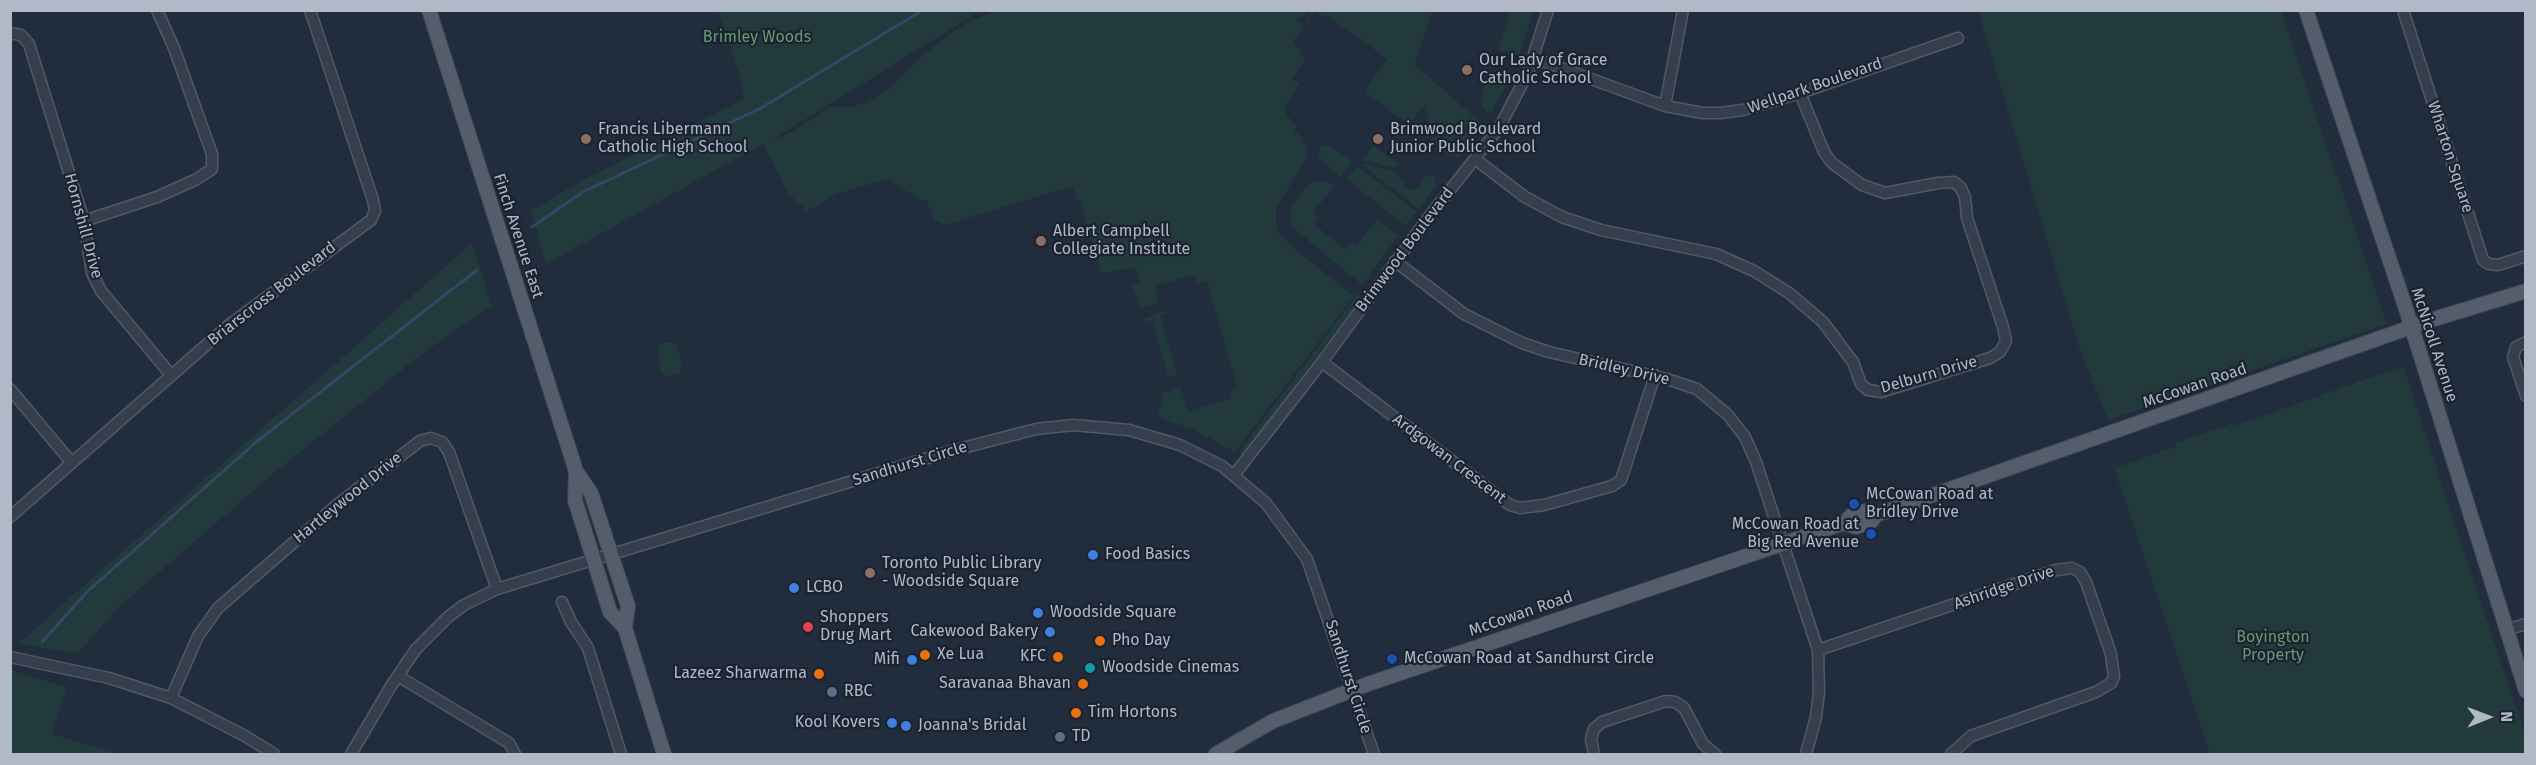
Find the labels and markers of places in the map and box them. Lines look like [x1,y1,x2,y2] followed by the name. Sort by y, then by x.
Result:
[1479,51,1607,89] place label: Our Lady of Grace Catholic School
[1460,63,1474,77] marker: Our Lady of Grace Catholic School
[598,120,748,158] place label: Francis Libermann Catholic High School
[1390,120,1541,158] place label: Brimwood Boulevard Junior Public School
[579,132,593,146] marker: Francis Libermann Catholic High School
[1371,132,1385,146] marker: Brimwood Boulevard Junior Public School
[1053,222,1190,260] place label: Albert Campbell Collegiate Institute
[1034,234,1048,248] marker: Albert Campbell Collegiate Institute
[1866,485,1993,523] place label: McCowan Road at Bridley Drive
[1847,497,1861,511] marker: McCowan Road at Bridley Drive
[1732,515,1859,553] place label: McCowan Road at Big Red Avenue
[1864,527,1878,541] marker: McCowan Road at Big Red Avenue
[1105,545,1190,565] place label: Food Basics
[1086,548,1100,562] marker: Food Basics
[882,554,1041,592] place label: Toronto Public Library - Woodside Square
[863,566,877,580] marker: Toronto Public Library - Woodside Square
[806,578,843,598] place label: LCBO
[787,581,801,595] marker: LCBO
[1050,603,1177,623] place label: Woodside Square
[1031,606,1045,620] marker: Woodside Square
[820,608,891,646] place label: Shoppers Drug Mart
[801,620,815,634] marker: Shoppers Drug Mart
[911,622,1038,642] place label: Cakewood Bakery
[1043,625,1057,639] marker: Cakewood Bakery
[1112,631,1170,651] place label: Pho Day
[1093,634,1107,648] marker: Pho Day
[937,645,984,665] place label: Xe Lua
[1020,647,1046,667] place label: KFC
[918,648,932,662] marker: Xe Lua
[1404,649,1654,669] place label: McCowan Road at Sandhurst Circle
[874,650,900,670] place label: Mifi
[1051,650,1065,664] marker: KFC
[1385,652,1399,666] marker: McCowan Road at Sandhurst Circle
[905,653,919,667] marker: Mifi
[1102,658,1239,678] place label: Woodside Cinemas
[1083,661,1097,675] marker: Woodside Cinemas
[673,664,807,684] place label: Lazeez Sharwarma
[812,667,826,681] marker: Lazeez Sharwarma
[939,674,1071,694] place label: Saravanaa Bhavan
[1076,677,1090,691] marker: Saravanaa Bhavan
[844,682,872,702] place label: RBC
[825,685,839,699] marker: RBC
[1088,703,1177,723] place label: Tim Hortons
[1069,706,1083,720] marker: Tim Hortons
[795,713,880,733] place label: Kool Kovers
[885,716,899,730] marker: Kool Kovers
[918,716,1026,736] place label: Joanna's Bridal
[899,719,913,733] marker: Joanna's Bridal
[1072,727,1091,747] place label: TD
[1053,730,1067,744] marker: TD

